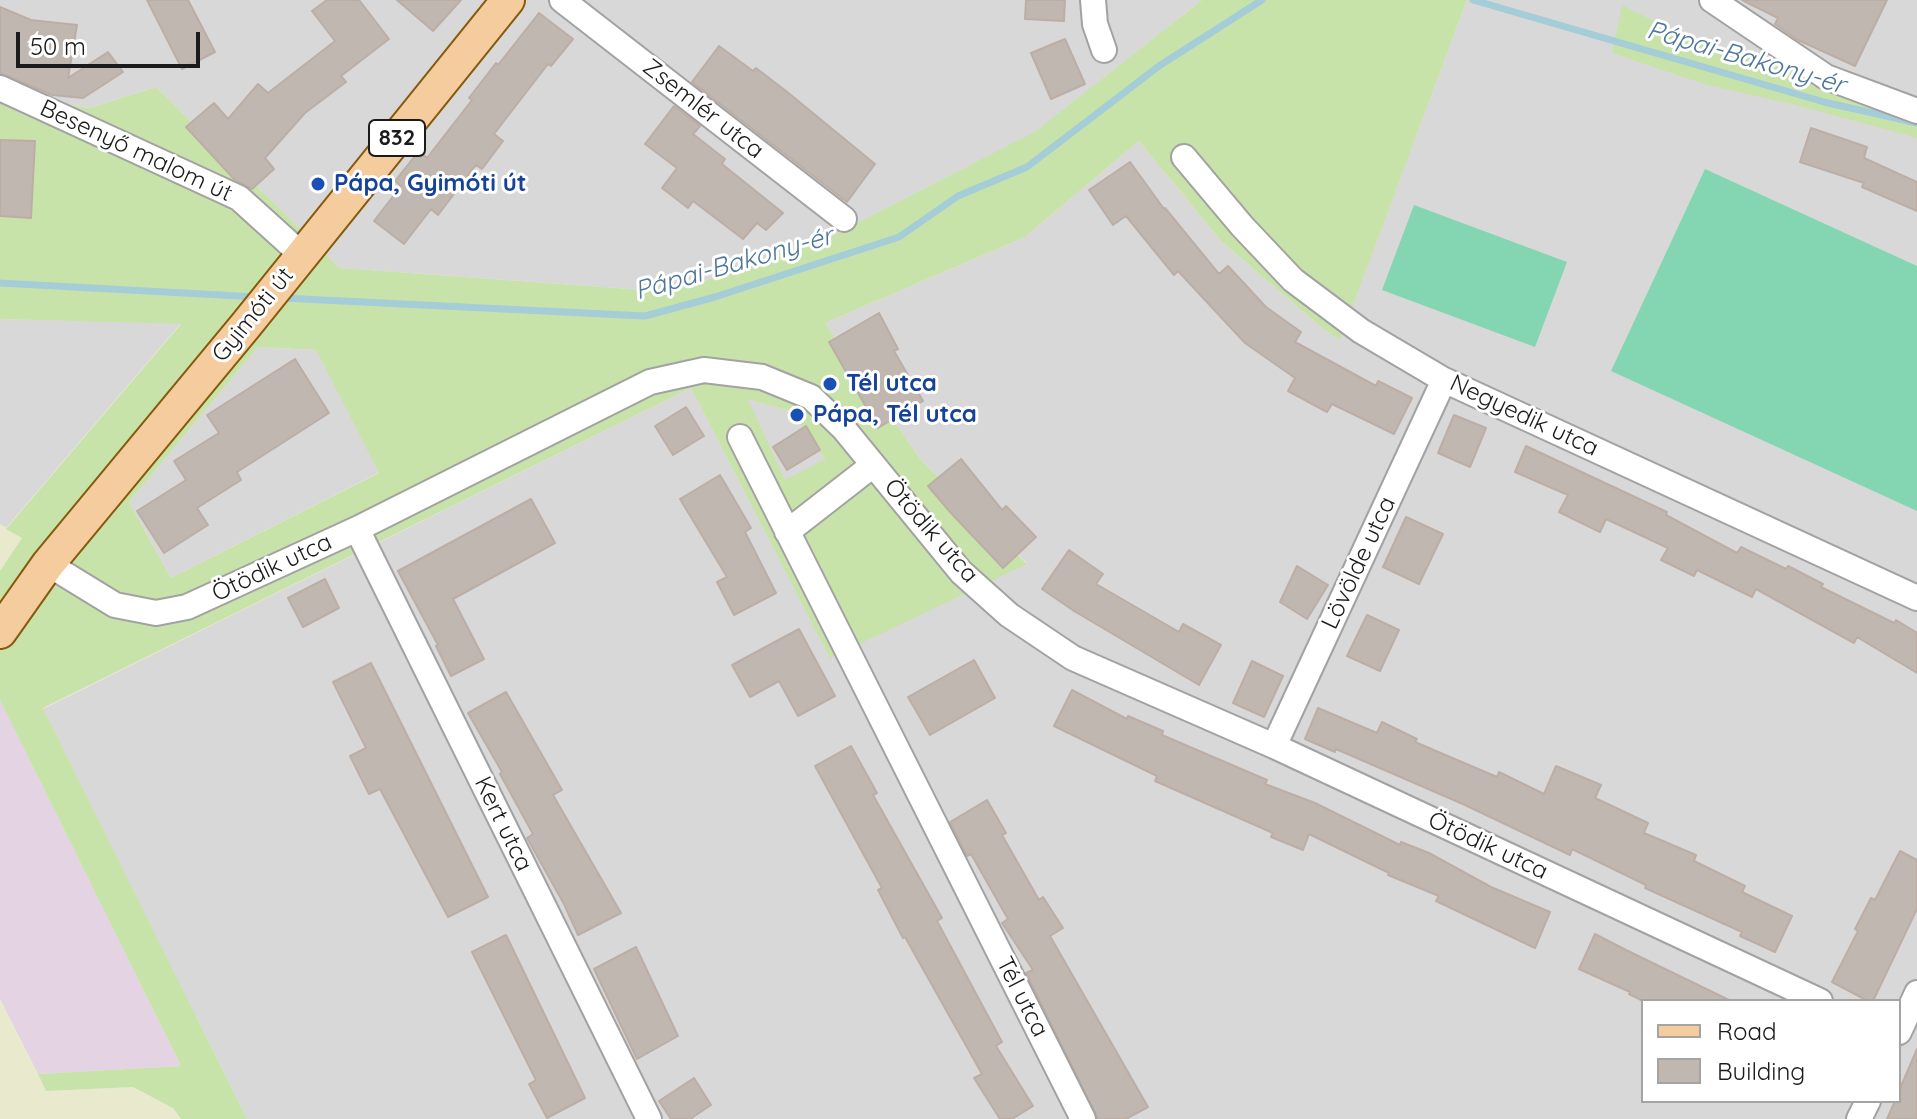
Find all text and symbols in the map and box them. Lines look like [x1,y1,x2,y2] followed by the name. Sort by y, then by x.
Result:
[1643,15,1849,101] water label: Pápai-Bakony-ér
[20,16,204,66] scale bar
[30,31,86,61] text: 50 m
[637,53,769,165] street label: Zsemlér utca
[35,94,237,208] street label: Besenyő malom út
[369,120,425,156] road number: 832
[334,170,527,198] place label: Pápa, Gyimóti út
[309,175,327,193] marker: Pápa, Gyimóti út
[631,221,837,307] water label: Pápai-Bakony-ér
[206,262,300,368] street label: Gyimóti út
[1445,369,1603,463] street label: Negyedik utca
[846,370,937,398] place label: Tél utca
[821,375,839,393] marker: Tél utca
[813,401,977,429] place label: Pápa, Tél utca
[788,406,806,424] marker: Pápa, Tél utca
[878,473,984,589] street label: Ötödik utca
[1316,492,1402,634] street label: Lövölde utca
[208,528,336,608] street label: Ötödik utca
[468,772,538,876] street label: Kert utca
[1424,806,1552,886] street label: Ötödik utca
[990,952,1054,1042] street label: Tél utca
[1641,999,1901,1103] legend
[1717,1016,1777,1046] text: Road
[1717,1056,1805,1086] text: Building

